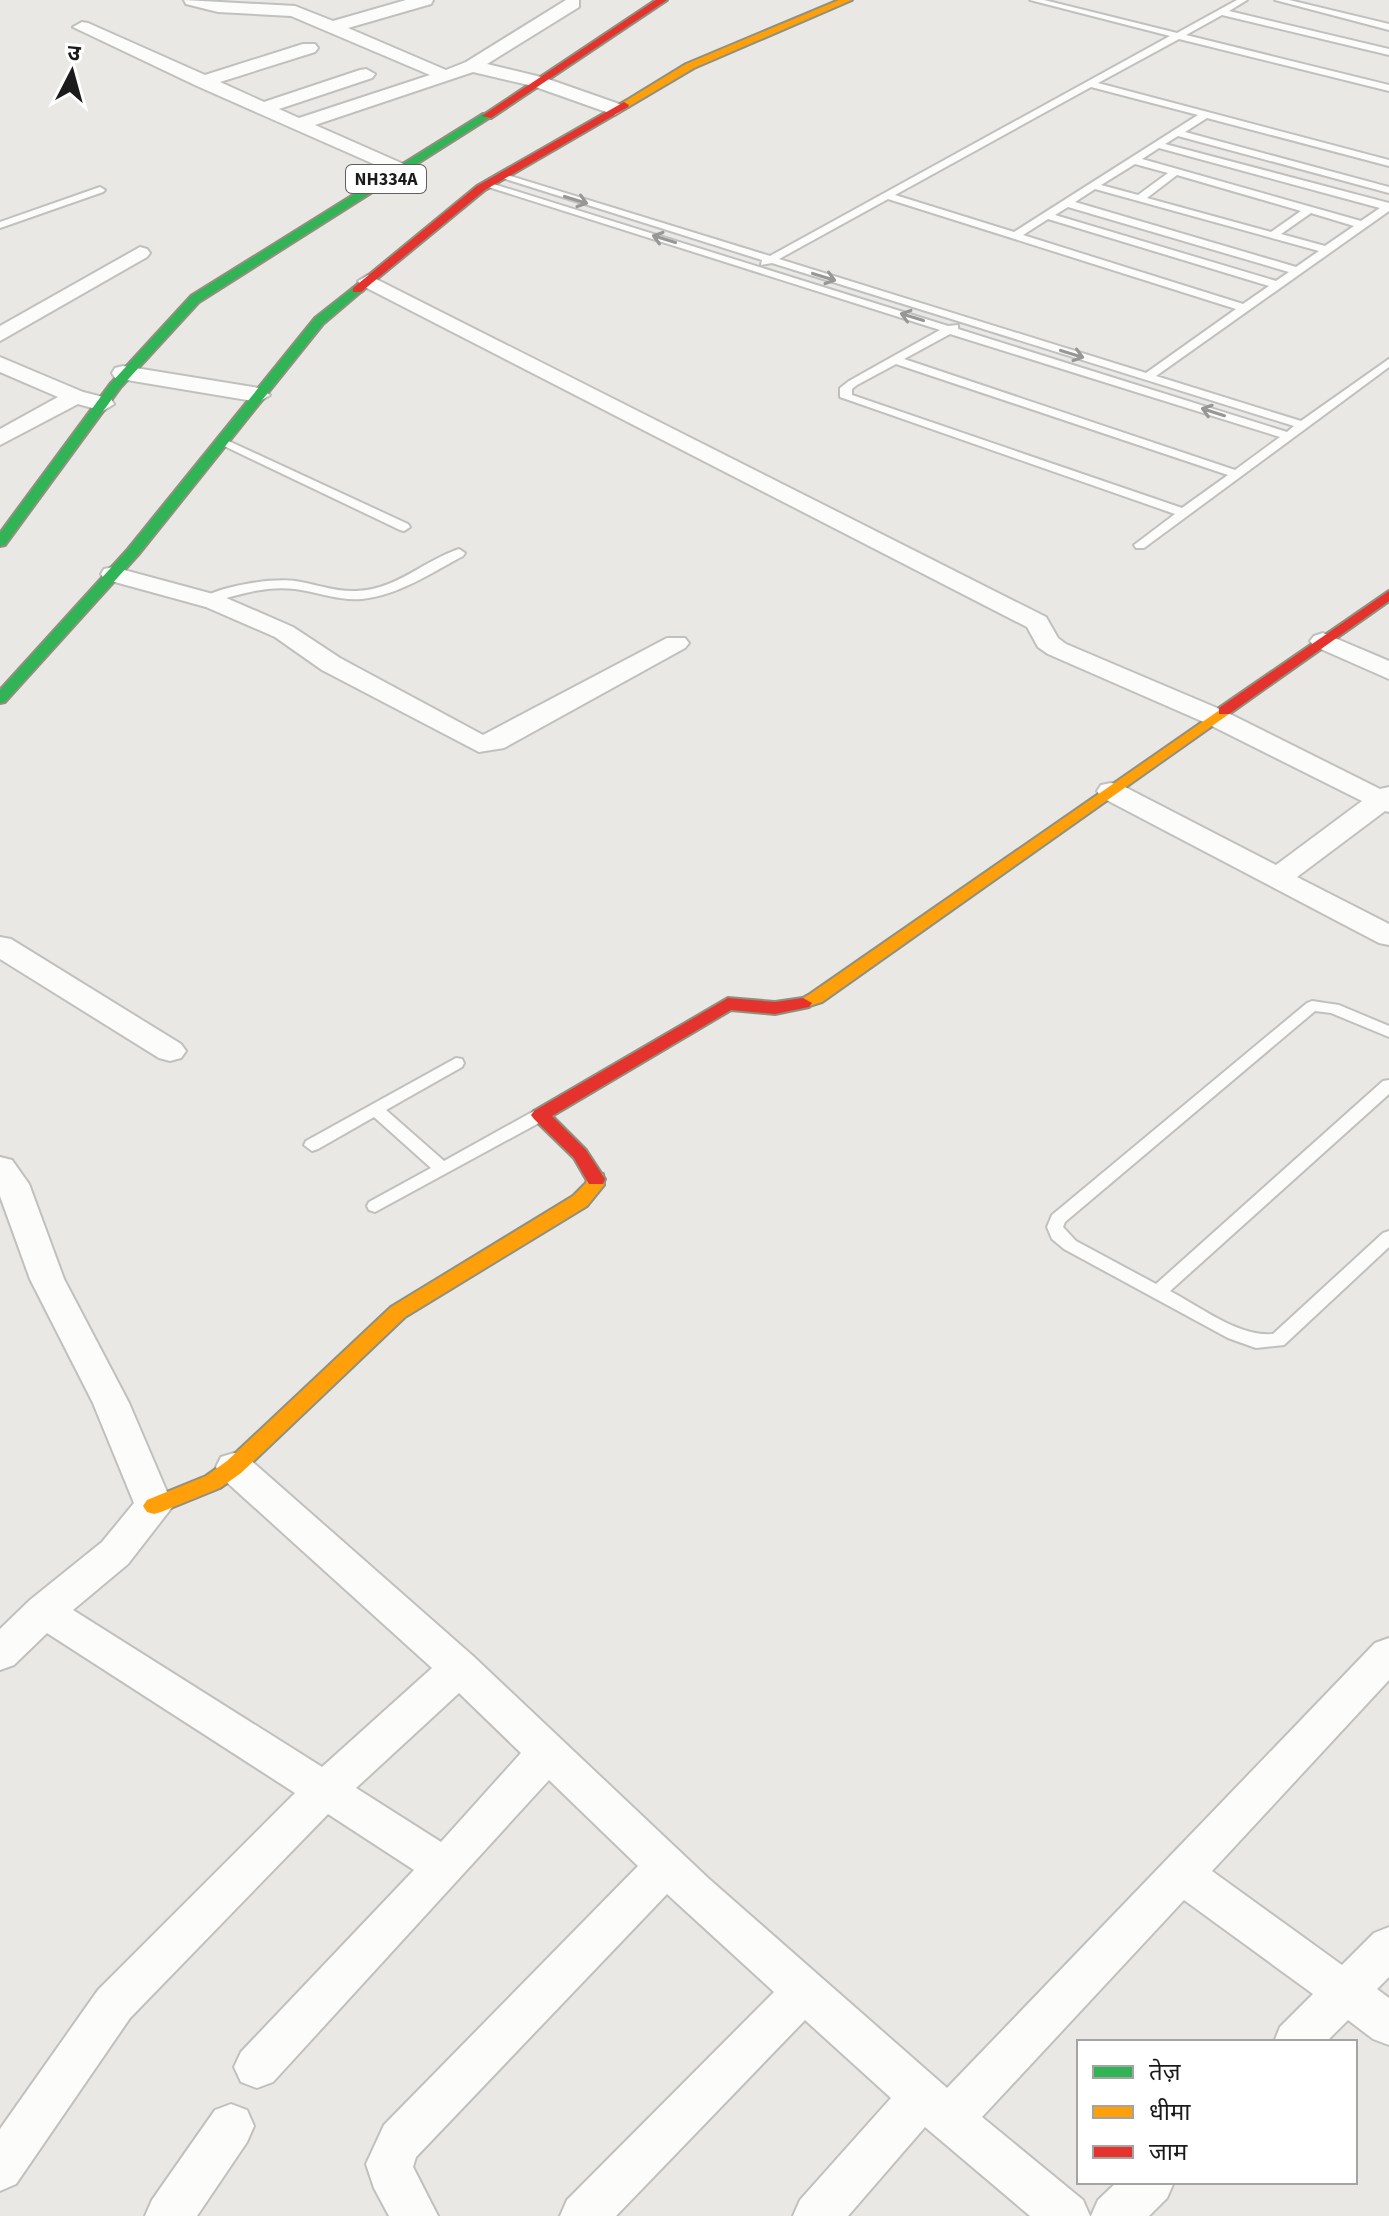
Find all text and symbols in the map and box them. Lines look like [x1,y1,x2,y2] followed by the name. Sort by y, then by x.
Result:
[32,32,112,112] north arrow
[66,37,83,70] text: उ
[346,165,426,193] road number: NH334A
[563,193,588,208] one-way arrow
[652,231,677,246] one-way arrow
[810,270,836,285] one-way arrow
[900,309,925,323] one-way arrow
[1059,348,1084,362] one-way arrow
[1201,404,1227,419] one-way arrow
[1077,2040,1357,2184] legend
[1149,2055,1182,2090] text: तेज़
[1149,2095,1191,2130] text: धीमा
[1149,2135,1188,2170] text: जाम

